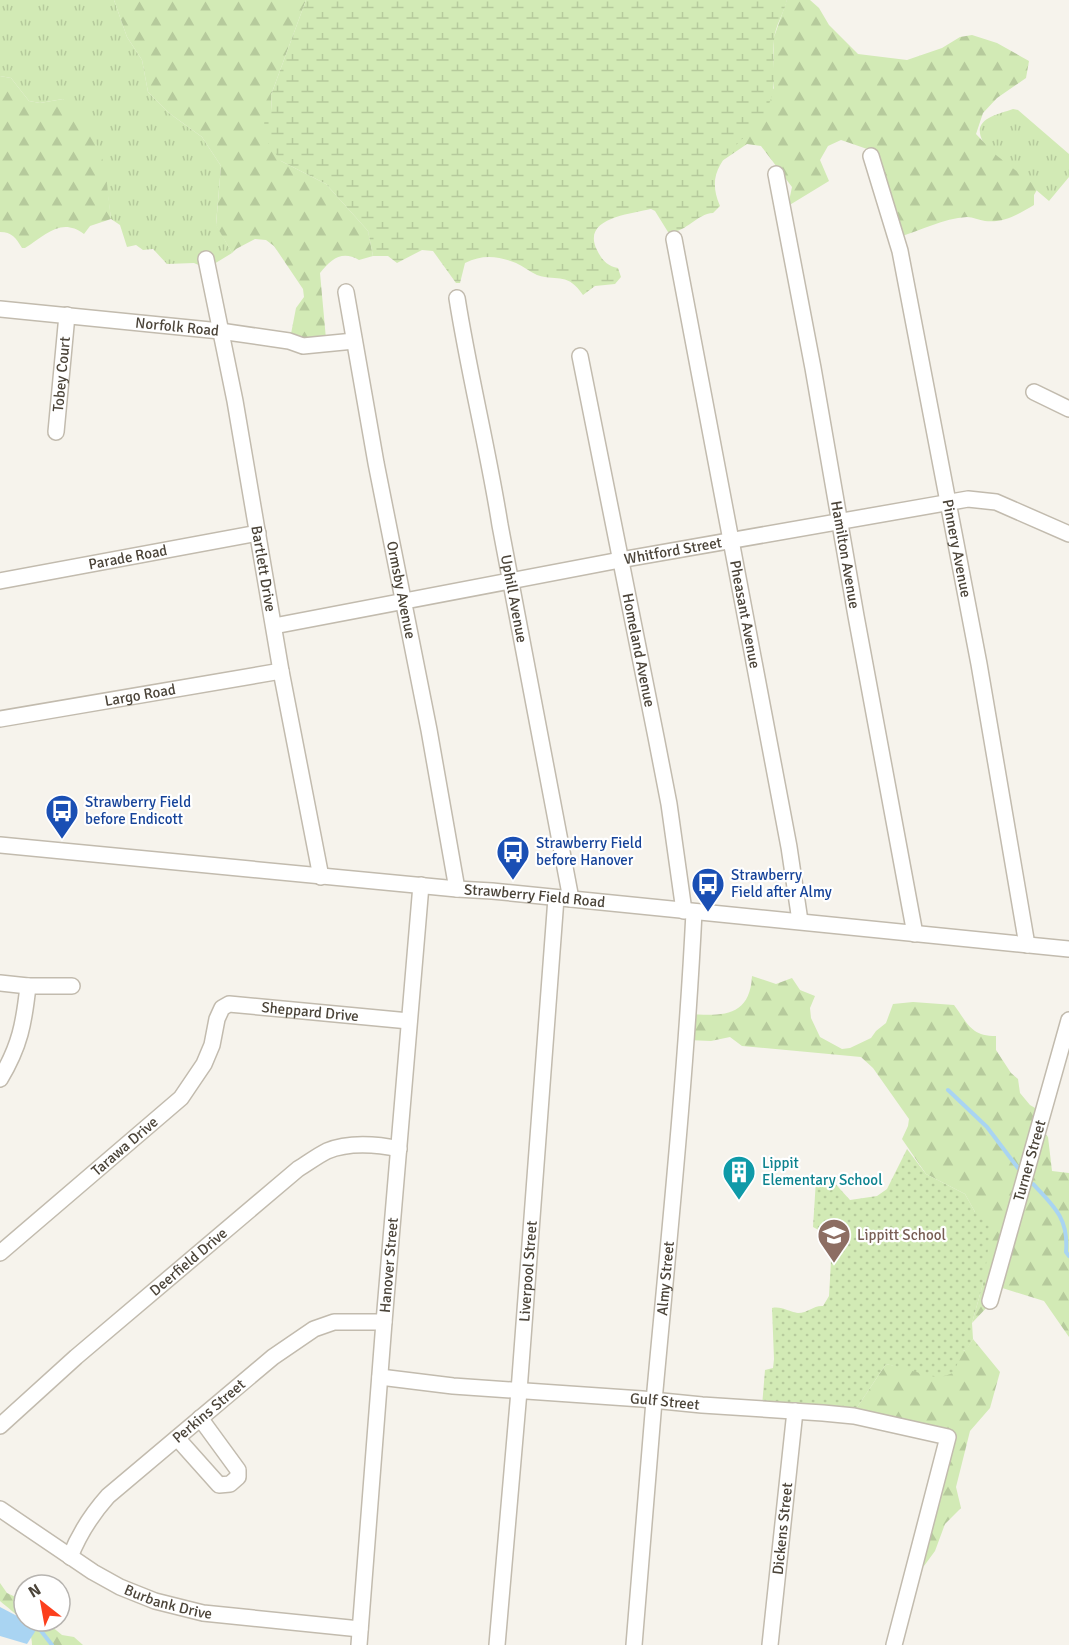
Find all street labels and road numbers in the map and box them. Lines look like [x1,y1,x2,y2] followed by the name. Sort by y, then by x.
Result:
[134,314,220,340] street label: Norfolk Road
[49,336,74,413] street label: Tobey Court
[939,498,975,599] street label: Pinnery Avenue
[827,499,864,610] street label: Hamilton Avenue
[247,524,280,613] street label: Bartlett Drive
[623,533,723,568] street label: Whitford Street
[383,540,420,640] street label: Ormsby Avenue
[87,541,169,573] street label: Parade Road
[497,553,531,644] street label: Uphill Avenue
[726,559,764,670] street label: Pheasant Avenue
[619,592,659,709] street label: Homeland Avenue
[103,680,177,710] street label: Largo Road
[464,880,606,911] street label: Strawberry Field Road
[261,998,360,1025] street label: Sheppard Drive
[88,1113,162,1180] street label: Tarawa Drive
[1010,1118,1049,1203] street label: Turner Street
[376,1217,402,1314] street label: Hanover Street
[515,1220,541,1323] street label: Liverpool Street
[146,1224,231,1300] street label: Deerfield Drive
[653,1240,678,1316] street label: Almy Street
[169,1375,249,1447] street label: Perkins Street
[630,1389,700,1414] street label: Gulf Street
[769,1482,796,1576] street label: Dickens Street
[122,1581,213,1623] street label: Burbank Drive

